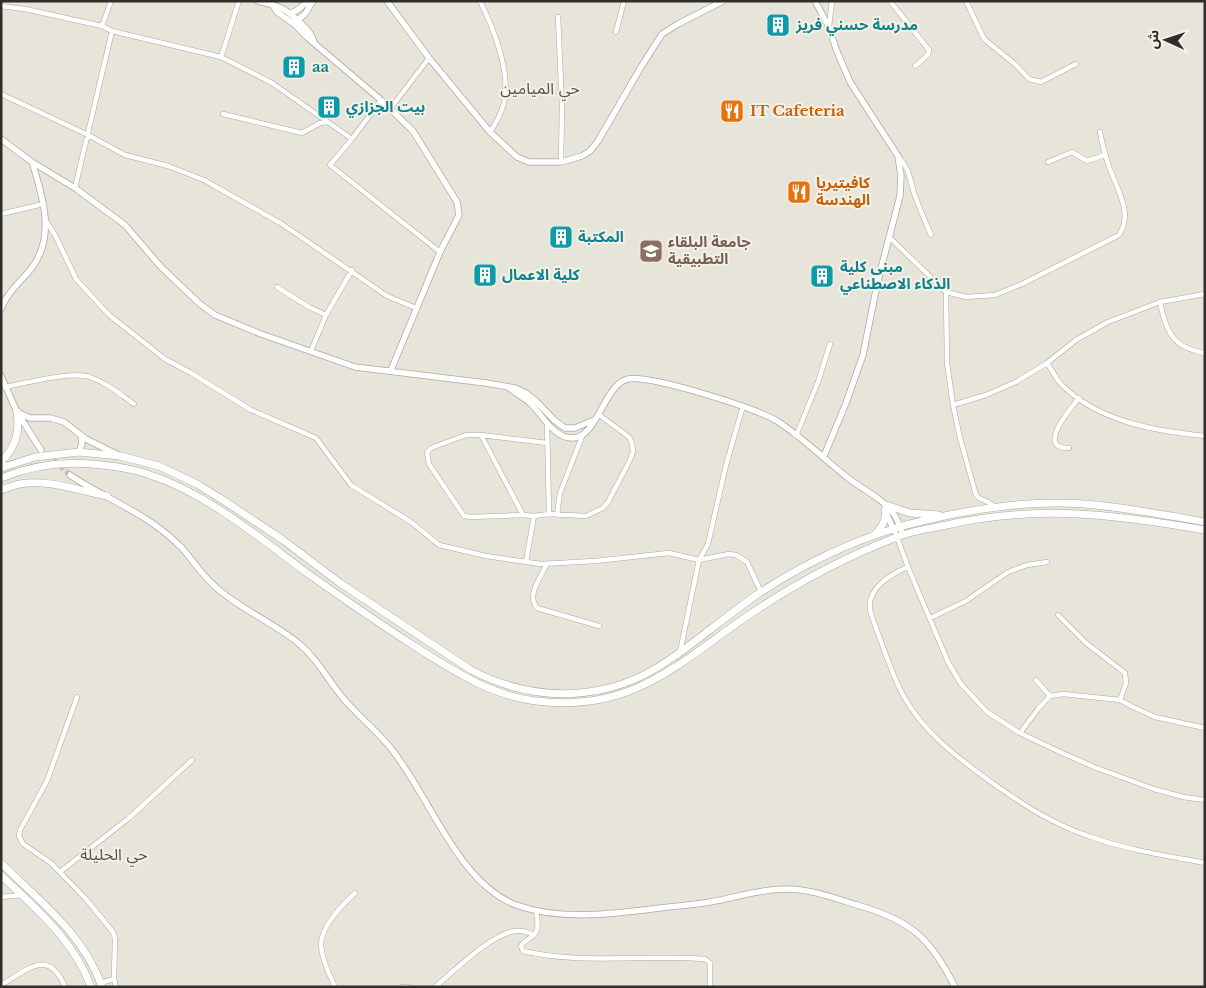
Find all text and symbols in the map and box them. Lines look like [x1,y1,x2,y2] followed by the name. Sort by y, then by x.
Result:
[765,12,791,38] building icon: مدرسة حسني فريز
[795,15,918,36] place label: مدرسة حسني فريز
[1141,15,1191,65] north arrow
[1144,29,1163,49] text: ش
[281,54,307,80] building icon: aa
[312,57,330,76] place label: aa
[500,78,580,101] district label: حي الميامين
[316,94,342,120] building icon: بيت الجزازي
[346,97,425,118] place label: بيت الجزازي
[719,98,745,124] restaurant icon: IT Cafeteria
[750,101,845,120] place label: IT Cafeteria
[816,173,870,209] place label: كافيتيريا الهندسة
[786,179,812,205] restaurant icon: كافيتيريا الهندسة
[548,224,574,250] building icon: المكتبة
[578,227,624,246] place label: المكتبة
[668,232,751,268] place label: جامعة البلقاء التطبيقية
[638,238,664,264] school or university icon: جامعة البلقاء التطبيقية
[840,257,950,295] place label: مبنى كلية الذكاء الاصطناعي
[472,262,498,288] building icon: كلية الاعمال
[809,263,835,289] building icon: مبنى كلية الذكاء الاصطناعي
[502,265,580,284] place label: كلية الاعمال
[80,844,148,867] district label: حي الحليلة

